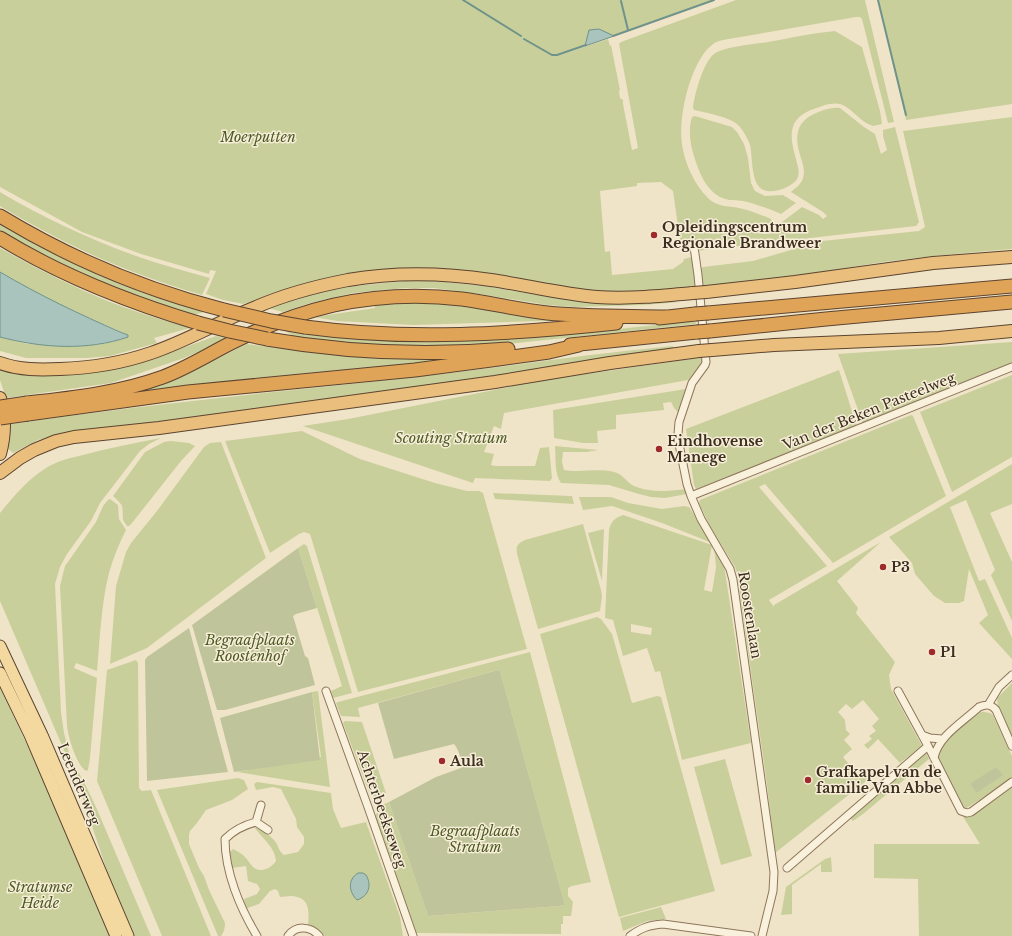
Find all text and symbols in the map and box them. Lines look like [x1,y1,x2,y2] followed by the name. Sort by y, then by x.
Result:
[219,128,296,146] park label: Moerputten
[662,218,821,252] place label: Opleidingscentrum Regionale Brandweer
[649,230,659,240] marker: Opleidingscentrum Regionale Brandweer
[779,368,959,454] street label: Van der Beken Pasteelweg
[394,429,508,447] park label: Scouting Stratum
[667,432,763,466] place label: Eindhovense Manege
[654,444,664,454] marker: Eindhovense Manege
[891,558,910,576] place label: P3
[878,562,888,572] marker: P3
[734,570,766,660] street label: Roostenlaan
[204,631,295,665] park label: Begraafplaats Roostenhof
[940,643,956,661] place label: P1
[927,647,937,657] marker: P1
[53,740,105,829] street label: Leenderweg
[353,747,411,871] street label: Achterbeekseweg
[449,752,484,770] place label: Aula
[437,756,447,766] marker: Aula
[816,763,942,797] place label: Grafkapel van de familie Van Abbe
[803,775,813,785] marker: Grafkapel van de familie Van Abbe
[429,822,520,856] park label: Begraafplaats Stratum
[8,878,73,912] park label: Stratumse Heide

